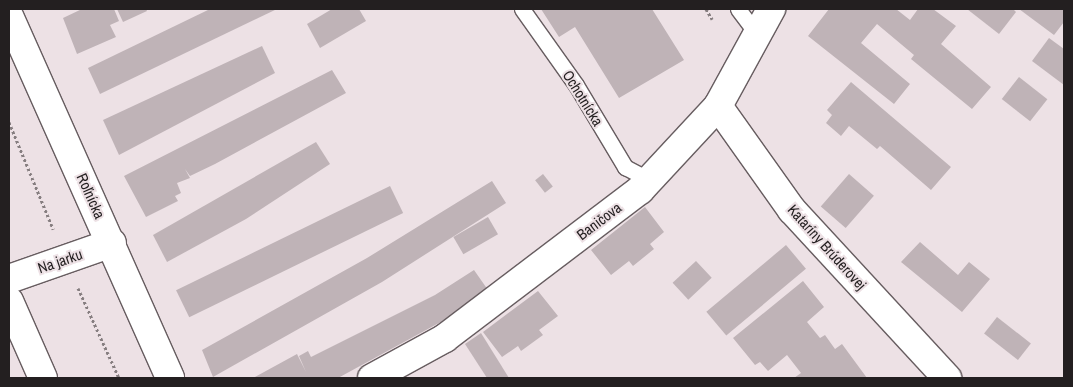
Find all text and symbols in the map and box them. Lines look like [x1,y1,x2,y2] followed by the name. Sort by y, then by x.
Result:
[559,67,607,129] street label: Ochotnícka
[73,170,109,222] street label: Roľnícka
[573,198,625,244] street label: Baničova
[784,201,870,293] street label: Kataríny Brúderovej
[35,245,85,277] street label: Na jarku

